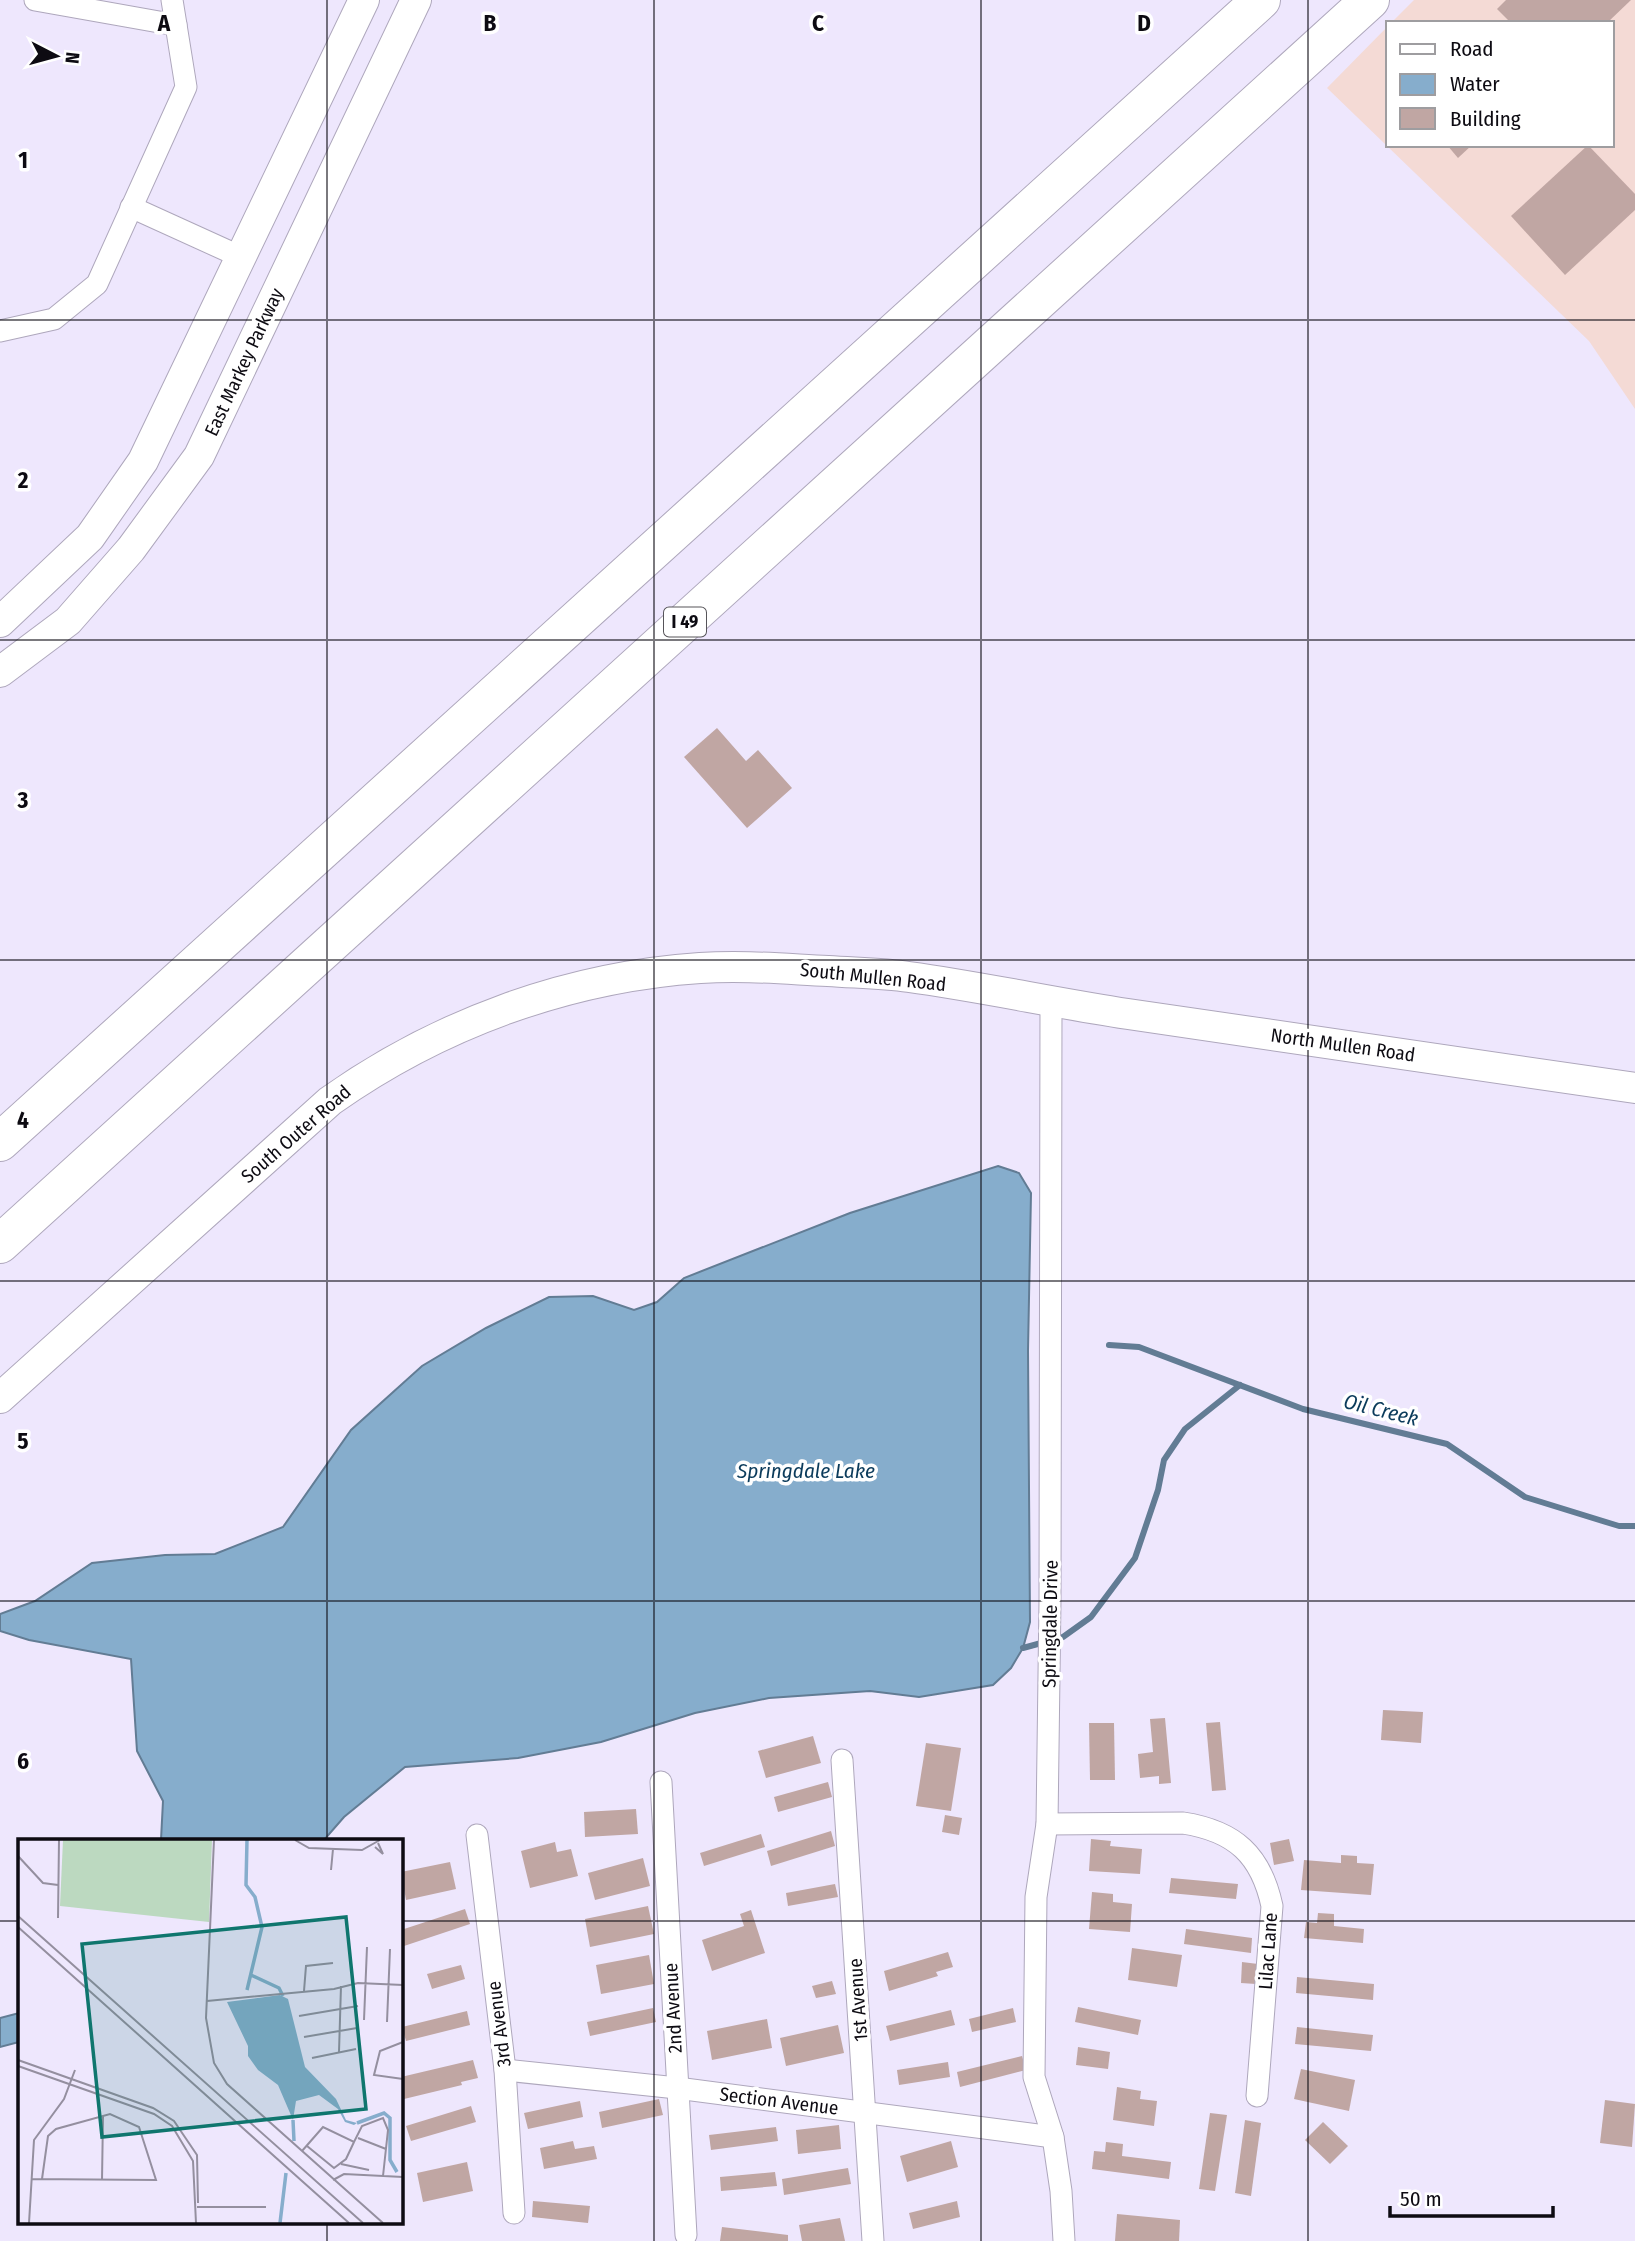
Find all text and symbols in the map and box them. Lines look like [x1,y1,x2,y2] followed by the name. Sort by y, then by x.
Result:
[157,9,171,37] text: A
[484,9,497,37] text: B
[812,9,824,37] text: C
[1137,9,1151,37] text: D
[21,21,91,91] north arrow
[1386,21,1614,147] legend
[1450,36,1494,62] text: Road
[60,51,84,65] text: N
[1450,71,1500,97] text: Water
[1450,106,1521,132] text: Building
[18,146,28,174] text: 1
[200,284,289,440] street label: East Markey Parkway
[17,466,29,494] text: 2
[664,608,706,636] road number: I 49
[17,786,29,814] text: 3
[799,958,947,996] street label: South Mullen Road
[1269,1023,1417,1067] street label: North Mullen Road
[236,1080,356,1188] street label: South Outer Road
[17,1106,29,1134] text: 4
[1341,1388,1421,1432] water label: Oil Creek
[17,1427,29,1455] text: 5
[736,1458,875,1484] water label: Springdale Lake
[1037,1560,1063,1688] street label: Springdale Drive
[17,1747,29,1775] text: 6
[18,1839,402,2224] inset map
[1254,1912,1282,1990] street label: Lilac Lane
[844,1958,872,2042] street label: 1st Avenue
[659,1962,687,2054] street label: 2nd Avenue
[482,1980,516,2068] street label: 3rd Avenue
[718,2082,840,2120] street label: Section Avenue
[1390,2174,1553,2218] scale bar
[1400,2186,1442,2212] text: 50 m

